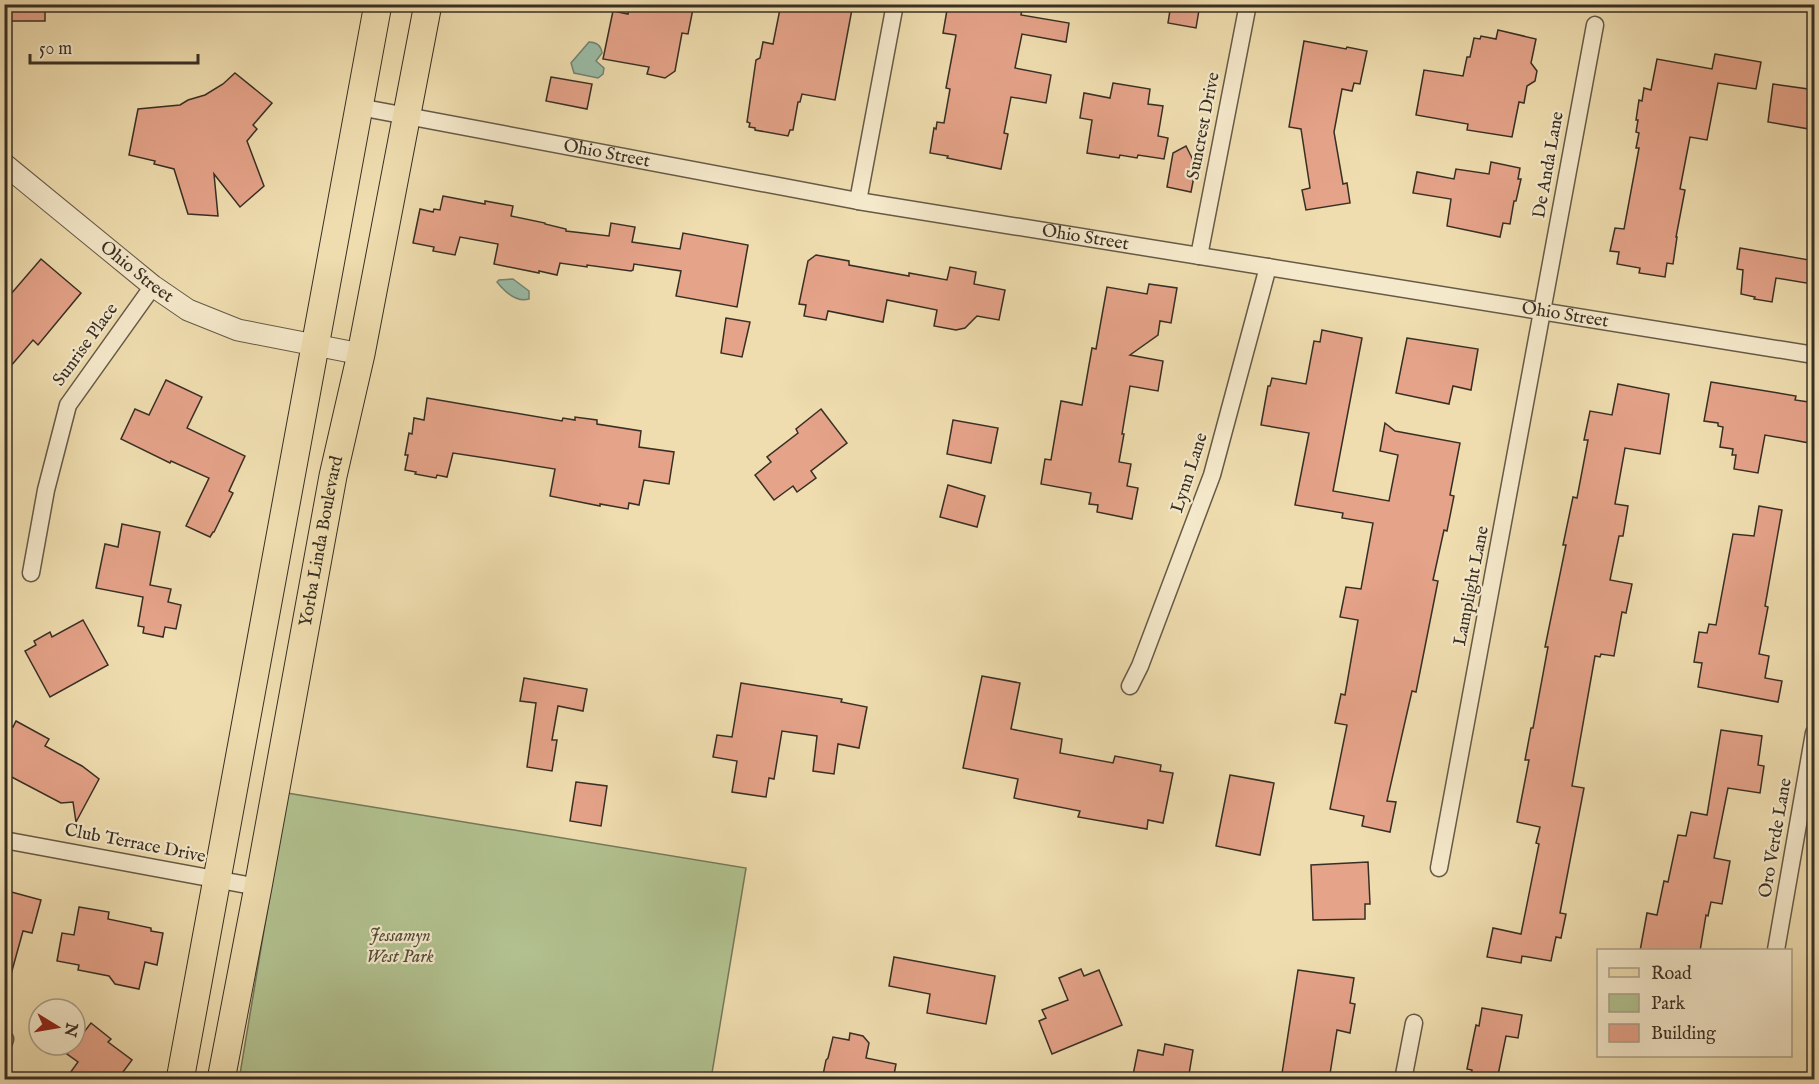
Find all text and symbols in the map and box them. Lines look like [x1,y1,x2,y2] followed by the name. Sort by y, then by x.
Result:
[30,27,198,65] scale bar
[39,38,72,61] text: 50 m
[1182,70,1226,182] street label: Suncrest Drive
[1528,110,1570,220] street label: De Anda Lane
[561,134,652,173] street label: Ohio Street
[1040,219,1130,256] street label: Ohio Street
[95,236,178,308] street label: Ohio Street
[1520,297,1610,333] street label: Ohio Street
[48,299,124,391] street label: Sunrise Place
[1166,430,1214,516] street label: Lynn Lane
[294,453,349,629] street label: Yorba Linda Boulevard
[1449,524,1495,648] street label: Lamplight Lane
[1754,776,1798,900] street label: Oro Verde Lane
[62,819,208,869] street label: Club Terrace Drive
[366,925,434,969] park label: Jessamyn West Park
[1597,949,1792,1057] legend
[1651,963,1692,986] text: Road
[1651,993,1686,1016] text: Park
[27,997,87,1057] north arrow
[59,1020,81,1038] text: N
[1651,1023,1716,1046] text: Building

